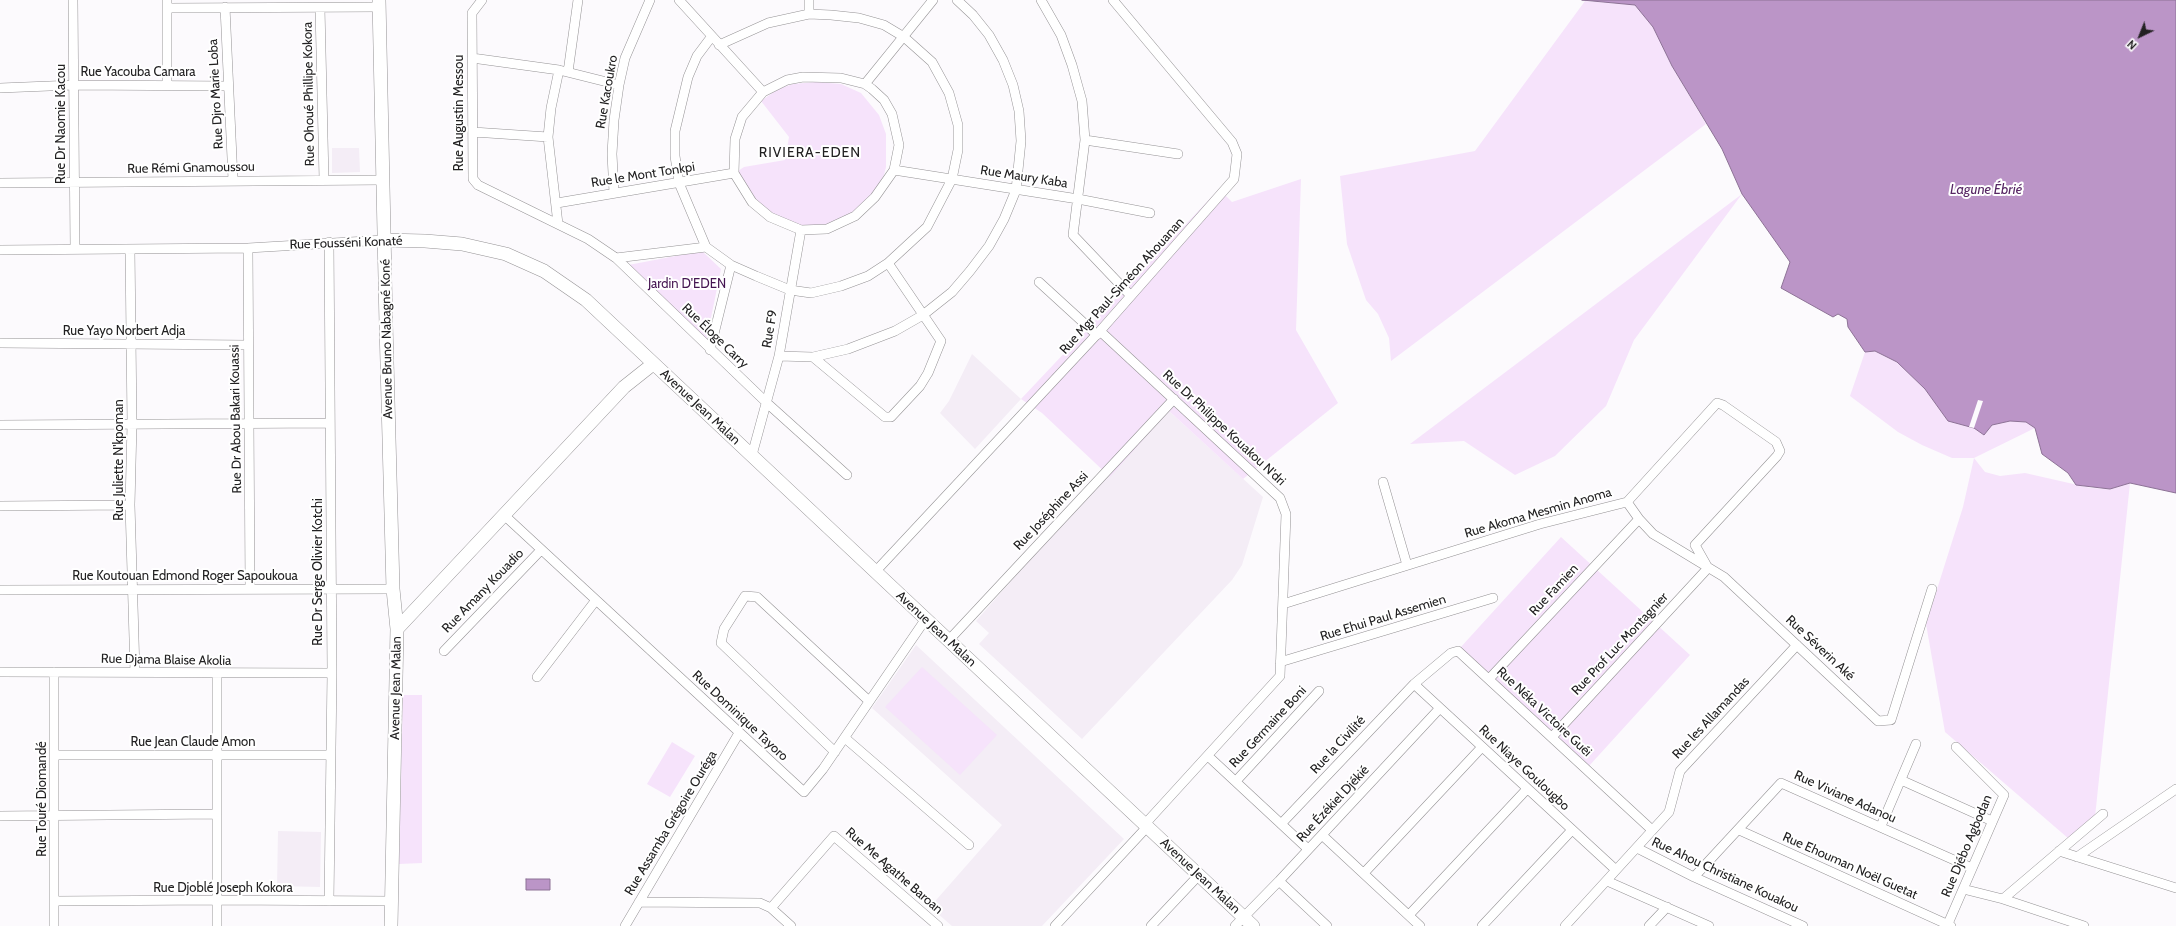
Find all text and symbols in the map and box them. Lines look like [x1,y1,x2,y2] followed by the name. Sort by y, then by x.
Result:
[2120,16,2160,56] north arrow
[300,22,318,166] street label: Rue Ohoué Phillipe Kokora
[2124,37,2139,53] text: N
[205,38,227,150] street label: Rue Djro Marie Loba
[593,54,621,130] street label: Rue Kacoukro
[451,55,467,171] street label: Rue Augustin Messou
[53,64,69,184] street label: Rue Dr Naomie Kacou
[80,64,196,80] street label: Rue Yacouba Camara
[759,145,861,161] district label: RIVIERA-EDEN
[127,159,255,177] street label: Rue Rémi Gnamoussou
[590,159,696,191] street label: Rue le Mont Tonkpi
[979,162,1069,192] street label: Rue Maury Kaba
[1950,182,2022,198] water label: Lagune Ébrié
[1057,214,1187,358] street label: Rue Mgr Paul-Siméon Ahouanan
[289,233,403,253] street label: Rue Fousséni Konaté
[378,259,396,419] street label: Avenue Bruno Nabagné Koné
[648,276,726,292] park label: Jardin D'EDEN
[678,300,752,372] street label: Rue Éloge Carry
[759,309,781,349] street label: Rue F9
[63,323,185,339] street label: Rue Yayo Norbert Adja
[227,344,245,494] street label: Rue Dr Abou Bakari Kouassi
[657,366,743,448] street label: Avenue Jean Malan
[1159,367,1289,489] street label: Rue Dr Philippe Kouakou N'dri
[111,399,127,521] street label: Rue Juliette N'kpoman
[1011,468,1091,554] street label: Rue Joséphine Assi
[1463,485,1613,541] street label: Rue Akoma Mesmin Anoma
[310,498,326,646] street label: Rue Dr Serge Olivier Kotchi
[439,546,527,636] street label: Rue Amany Kouadio
[1526,561,1582,619] street label: Rue Famien
[72,568,298,584] street label: Rue Koutouan Edmond Roger Sapoukoua
[893,588,979,670] street label: Avenue Jean Malan
[1568,590,1672,698] street label: Rue Prof Luc Montagnier
[1318,591,1448,645] street label: Rue Ehui Paul Assemien
[1782,612,1858,684] street label: Rue Séverin Aké
[387,636,405,740] street label: Avenue Jean Malan
[101,651,231,669] street label: Rue Djama Blaise Akolia
[1493,664,1595,760] street label: Rue Néka Victoire Guéi
[689,668,791,764] street label: Rue Dominique Tayoro
[1669,674,1753,762] street label: Rue les Allamandas
[1226,683,1310,771] street label: Rue Germaine Boni
[1307,713,1369,777] street label: Rue la Civilité
[1475,722,1573,814] street label: Rue Niaye Goulougbo
[130,734,256,750] street label: Rue Jean Claude Amon
[34,741,50,857] street label: Rue Touré Diomandé
[622,748,720,898] street label: Rue Assamba Grégoire Ouréga
[1293,762,1373,846] street label: Rue Ézékiel Djékié
[1792,767,1898,827] street label: Rue Viviane Adanou
[1938,793,1996,899] street label: Rue Djébo Agbodan
[842,824,946,918] street label: Rue Me Agathe Baroan
[1780,829,1920,903] street label: Rue Ehouman Noël Guetat
[1649,834,1801,916] street label: Rue Ahou Christiane Kouakou
[1157,835,1243,917] street label: Avenue Jean Malan
[153,880,293,896] street label: Rue Djoblé Joseph Kokora

